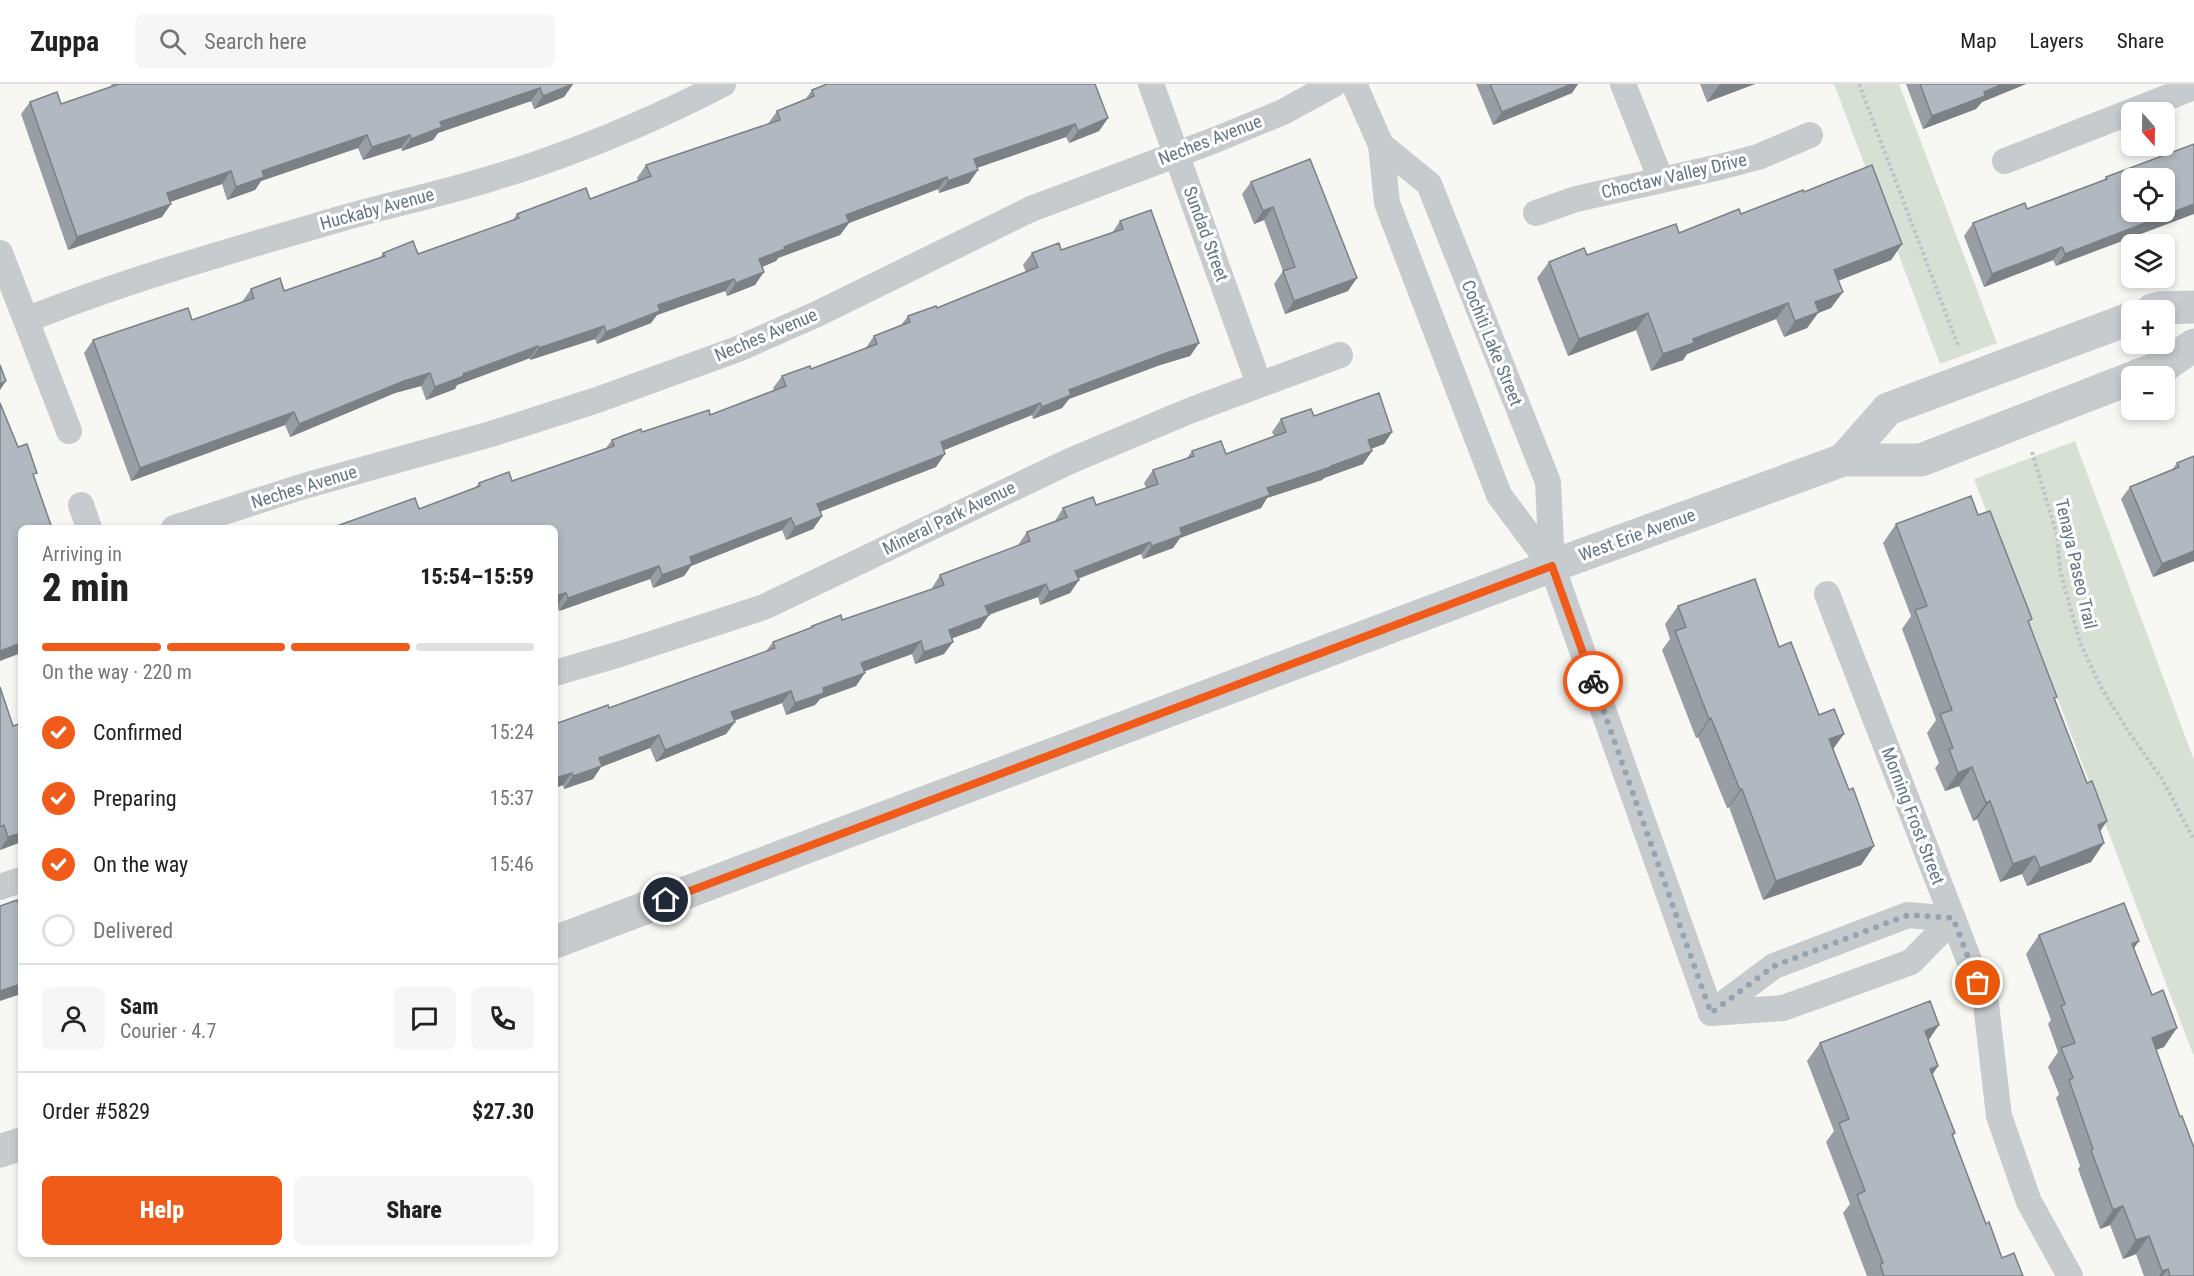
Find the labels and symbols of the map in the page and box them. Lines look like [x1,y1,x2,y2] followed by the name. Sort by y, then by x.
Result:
[2121,102,2175,156] north arrow
[1155,110,1265,169] street label: Neches Avenue
[1599,149,1749,202] street label: Choctaw Valley Drive
[318,183,436,234] street label: Huckaby Avenue
[1180,183,1233,284] street label: Sundad Street
[1458,277,1527,409] street label: Cochiti Lake Street
[711,304,820,366] street label: Neches Avenue
[249,461,359,513] street label: Neches Avenue
[879,476,1019,559] street label: Mineral Park Avenue
[2051,497,2102,631] street label: Tenaya Paseo Trail
[1576,504,1698,565] street label: West Erie Avenue
[1563,651,1623,711] courier
[1878,744,1949,887] street label: Morning Frost Street
[640,874,691,925] pin
[1952,957,2003,1008] pin

